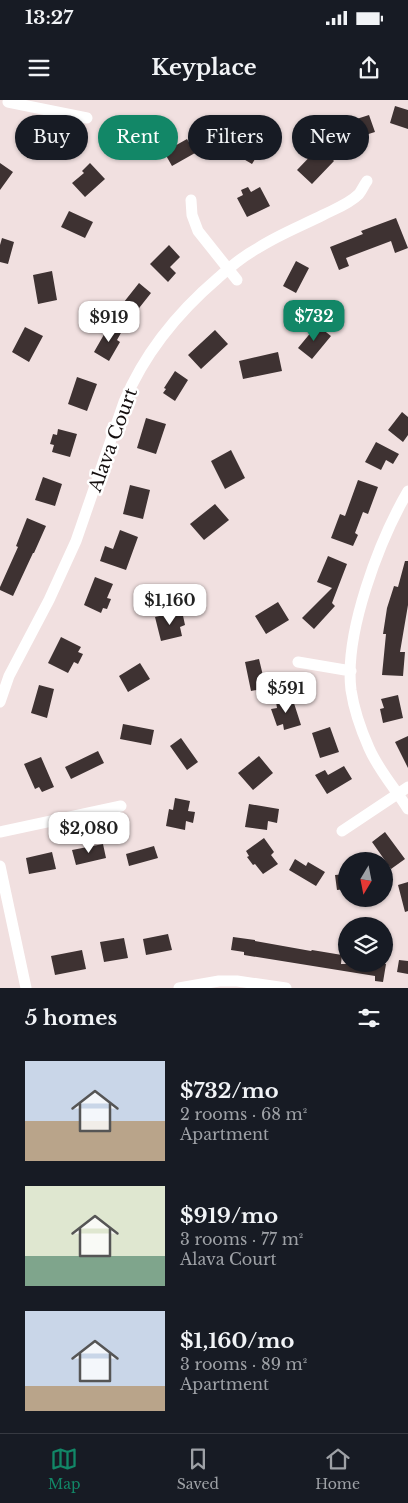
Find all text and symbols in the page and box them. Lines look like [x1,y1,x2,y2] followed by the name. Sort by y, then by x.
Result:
[25,6,73,29] text: 13:27
[25,54,53,82] icon: menu
[151,54,257,81] text: Keyplace
[355,54,383,82] icon: share
[15,115,88,160] chip: Buy
[98,115,178,160] chip: Rent
[188,115,282,160] chip: Filters
[292,115,369,160] chip: New
[79,300,139,343] pin: $919
[284,300,344,342] pin: $732
[294,306,334,326] text: $732
[90,307,128,327] text: $919
[84,385,142,496] street label: Alava Court
[129,584,211,626] pin: $1,160
[144,590,196,610] text: $1,160
[256,672,316,714] pin: $591
[267,678,305,698] text: $591
[48,812,130,854] pin: $2,080
[60,818,118,838] text: $2,080
[338,852,392,908] north arrow
[338,852,393,972] map controls
[338,917,393,972] button: layers
[355,1004,383,1032] icon: filters
[25,1005,117,1031] text: 5 homes
[180,1078,279,1104] text: $732/mo
[65,1081,125,1141] icon: home
[180,1104,307,1124] text: 2 rooms · 68 m²
[180,1124,269,1144] text: Apartment
[180,1203,278,1229] text: $919/mo
[65,1206,125,1266] icon: home
[180,1229,303,1249] text: 3 rooms · 77 m²
[180,1249,277,1269] text: Alava Court
[180,1328,294,1354] text: $1,160/mo
[65,1331,125,1391] icon: home
[180,1354,307,1374] text: 3 rooms · 89 m²
[180,1374,269,1394] text: Apartment
[48,1445,81,1493] tab: Map
[177,1445,219,1493] tab: Saved
[315,1445,360,1493] tab: Home

